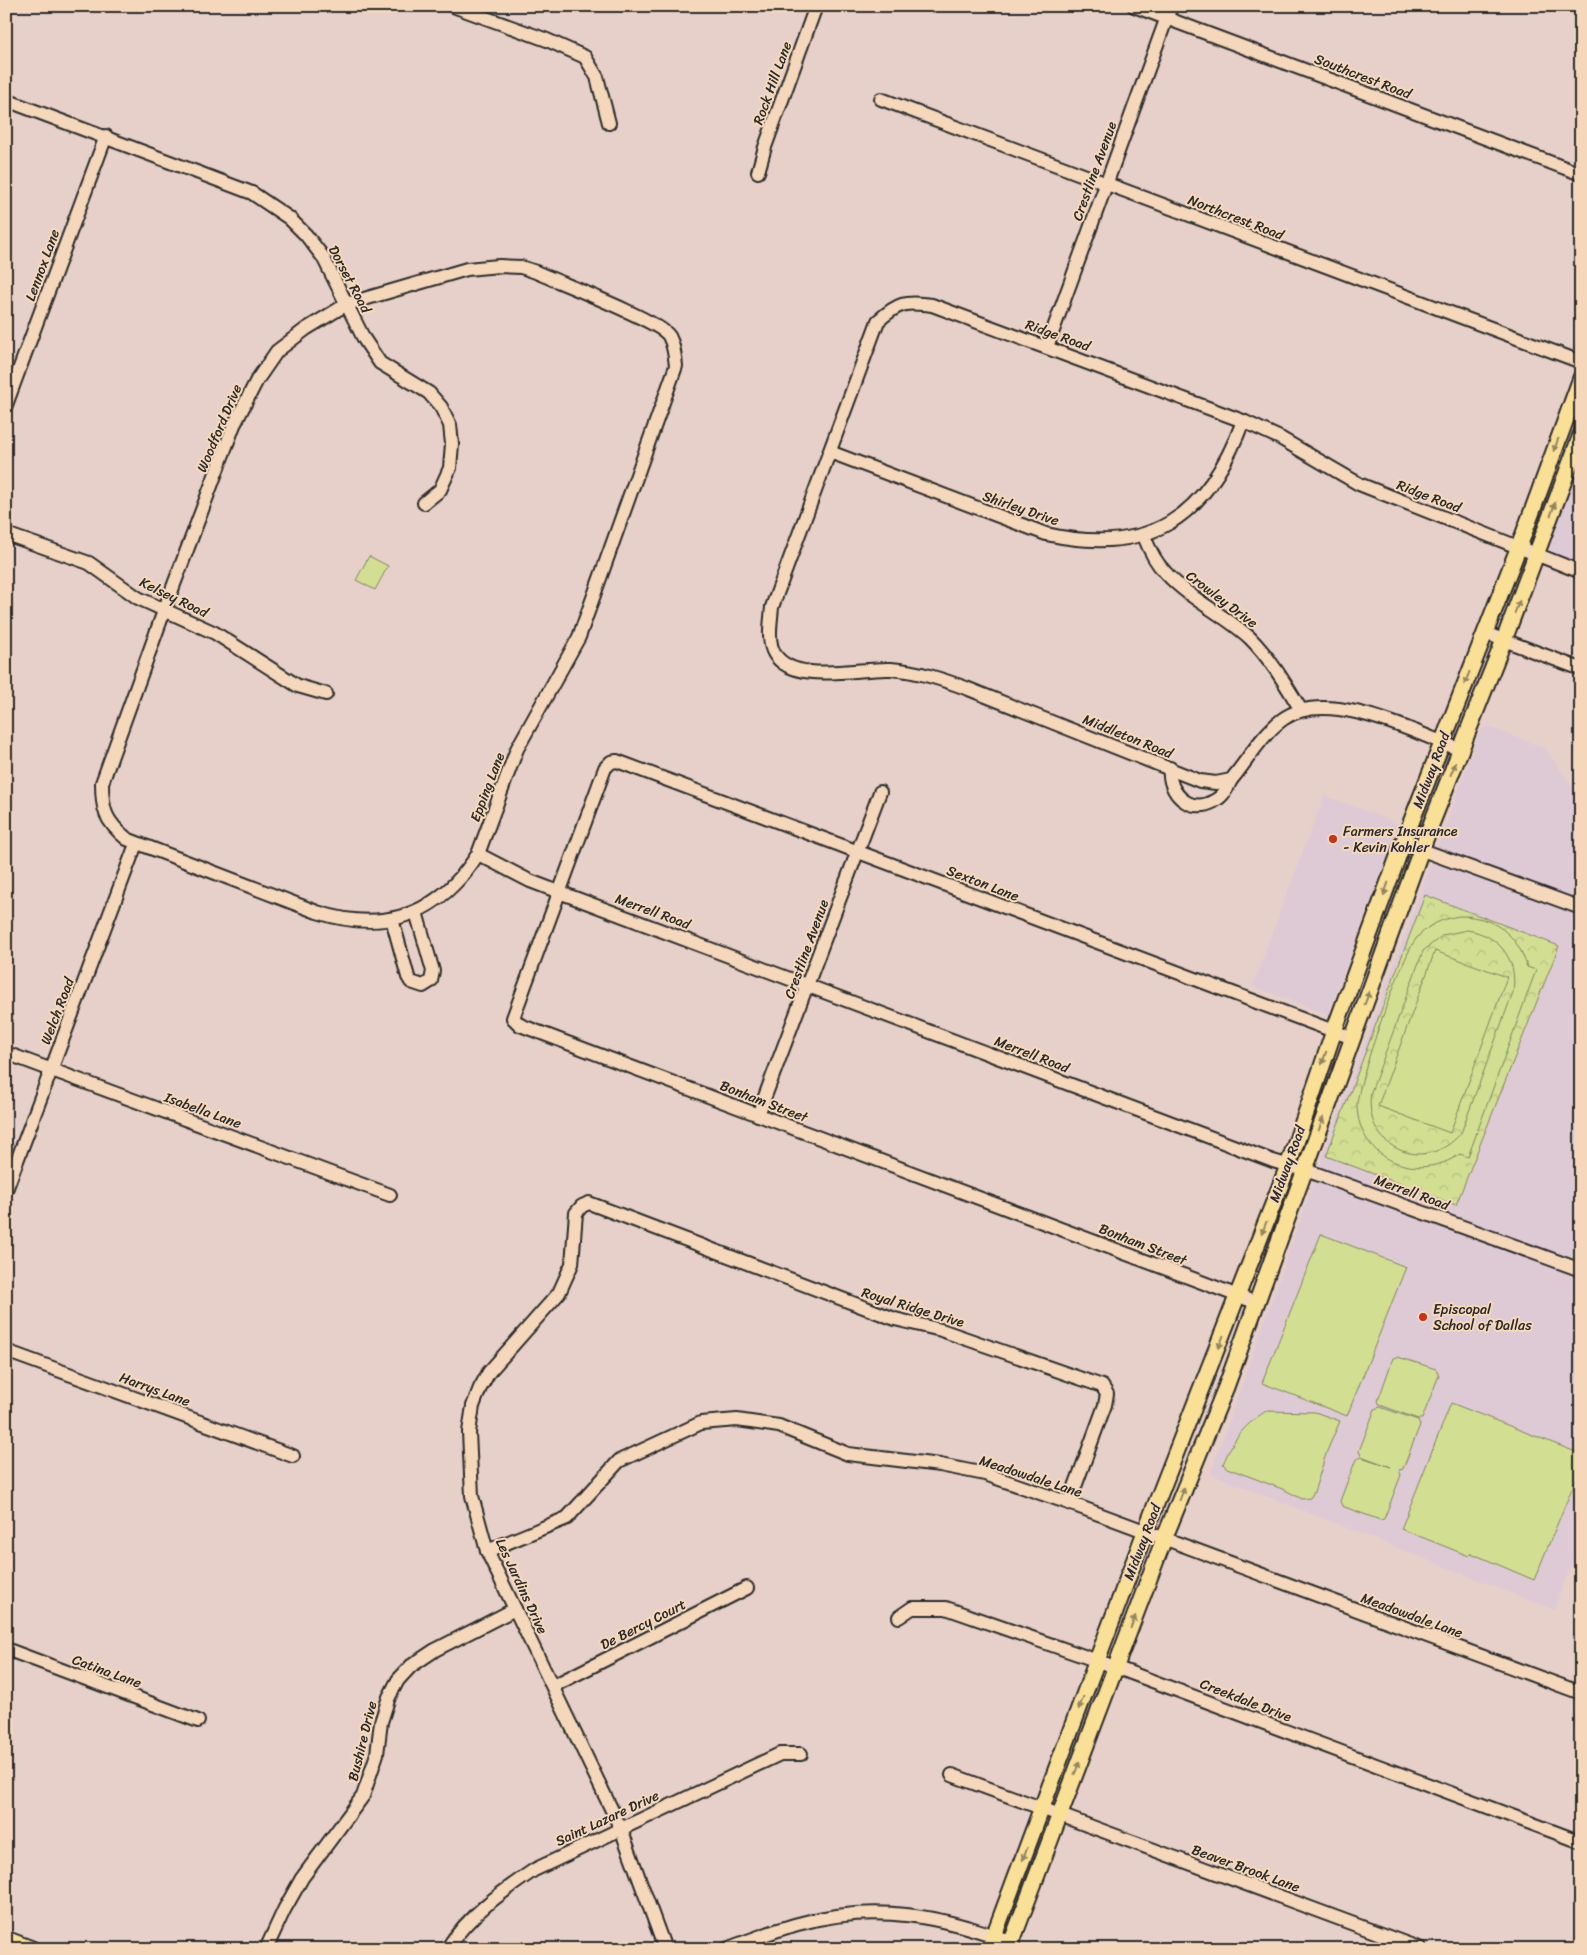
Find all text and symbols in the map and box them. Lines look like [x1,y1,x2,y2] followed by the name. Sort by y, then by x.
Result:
[746,38,799,128] street label: Rock Hill Lane
[1311,47,1416,107] street label: Southcrest Road
[1065,118,1124,224] street label: Crestline Avenue
[1184,188,1289,248] street label: Northcrest Road
[18,226,67,305] street label: Lennox Lane
[321,241,379,319] street label: Dorset Road
[1022,312,1095,359] street label: Ridge Road
[190,380,249,476] street label: Woodford Drive
[1552,438,1560,453] one-way arrow
[1393,473,1466,521] street label: Ridge Road
[979,484,1062,533] street label: Shirley Drive
[1549,501,1557,516] one-way arrow
[1180,564,1263,635] street label: Crowley Drive
[135,570,214,626] street label: Kelsey Road
[1513,599,1521,614] one-way arrow
[1463,671,1471,686] one-way arrow
[1079,707,1178,767] street label: Middleton Road
[1405,727,1458,812] street label: Midway Road
[463,749,512,826] street label: Epping Lane
[1450,762,1457,777] one-way arrow
[1343,819,1458,860] place label: Farmers Insurance - Kevin Kohler
[1327,833,1339,845] marker: Farmers Insurance - Kevin Kohler
[943,858,1023,909] street label: Sexton Lane
[1382,882,1390,897] one-way arrow
[612,886,696,937] street label: Merrell Road
[777,896,836,1002] street label: Crestline Avenue
[33,973,82,1048] street label: Welch Road
[1363,991,1371,1006] one-way arrow
[991,1029,1075,1081] street label: Merrell Road
[1320,1051,1328,1066] one-way arrow
[716,1073,813,1130] street label: Bonham Street
[160,1085,245,1136] street label: Isabella Lane
[1318,1117,1325,1132] one-way arrow
[1262,1121,1313,1206] street label: Midway Road
[1371,1167,1455,1218] street label: Merrell Road
[1095,1216,1192,1273] street label: Bonham Street
[1260,1221,1268,1236] one-way arrow
[858,1280,968,1335] street label: Royal Ridge Drive
[1433,1297,1532,1338] place label: Episcopal School of Dallas
[1417,1311,1429,1323] marker: Episcopal School of Dallas
[1217,1335,1225,1350] one-way arrow
[116,1365,194,1414] street label: Harrys Lane
[976,1448,1086,1505] street label: Meadowdale Lane
[1178,1486,1186,1501] one-way arrow
[1116,1499,1169,1584] street label: Midway Road
[488,1534,555,1638] street label: Les Jardins Drive
[1357,1585,1466,1646] street label: Meadowdale Lane
[596,1592,691,1657] street label: De Bercy Court
[1129,1615,1137,1629] one-way arrow
[69,1647,145,1696] street label: Catina Lane
[1196,1671,1296,1730] street label: Creekdale Drive
[1077,1695,1085,1710] one-way arrow
[340,1698,385,1784] street label: Bushire Drive
[1074,1761,1081,1776] one-way arrow
[551,1783,663,1854] street label: Saint Lazare Drive
[1188,1837,1304,1900] street label: Beaver Brook Lane
[1020,1846,1028,1861] one-way arrow

